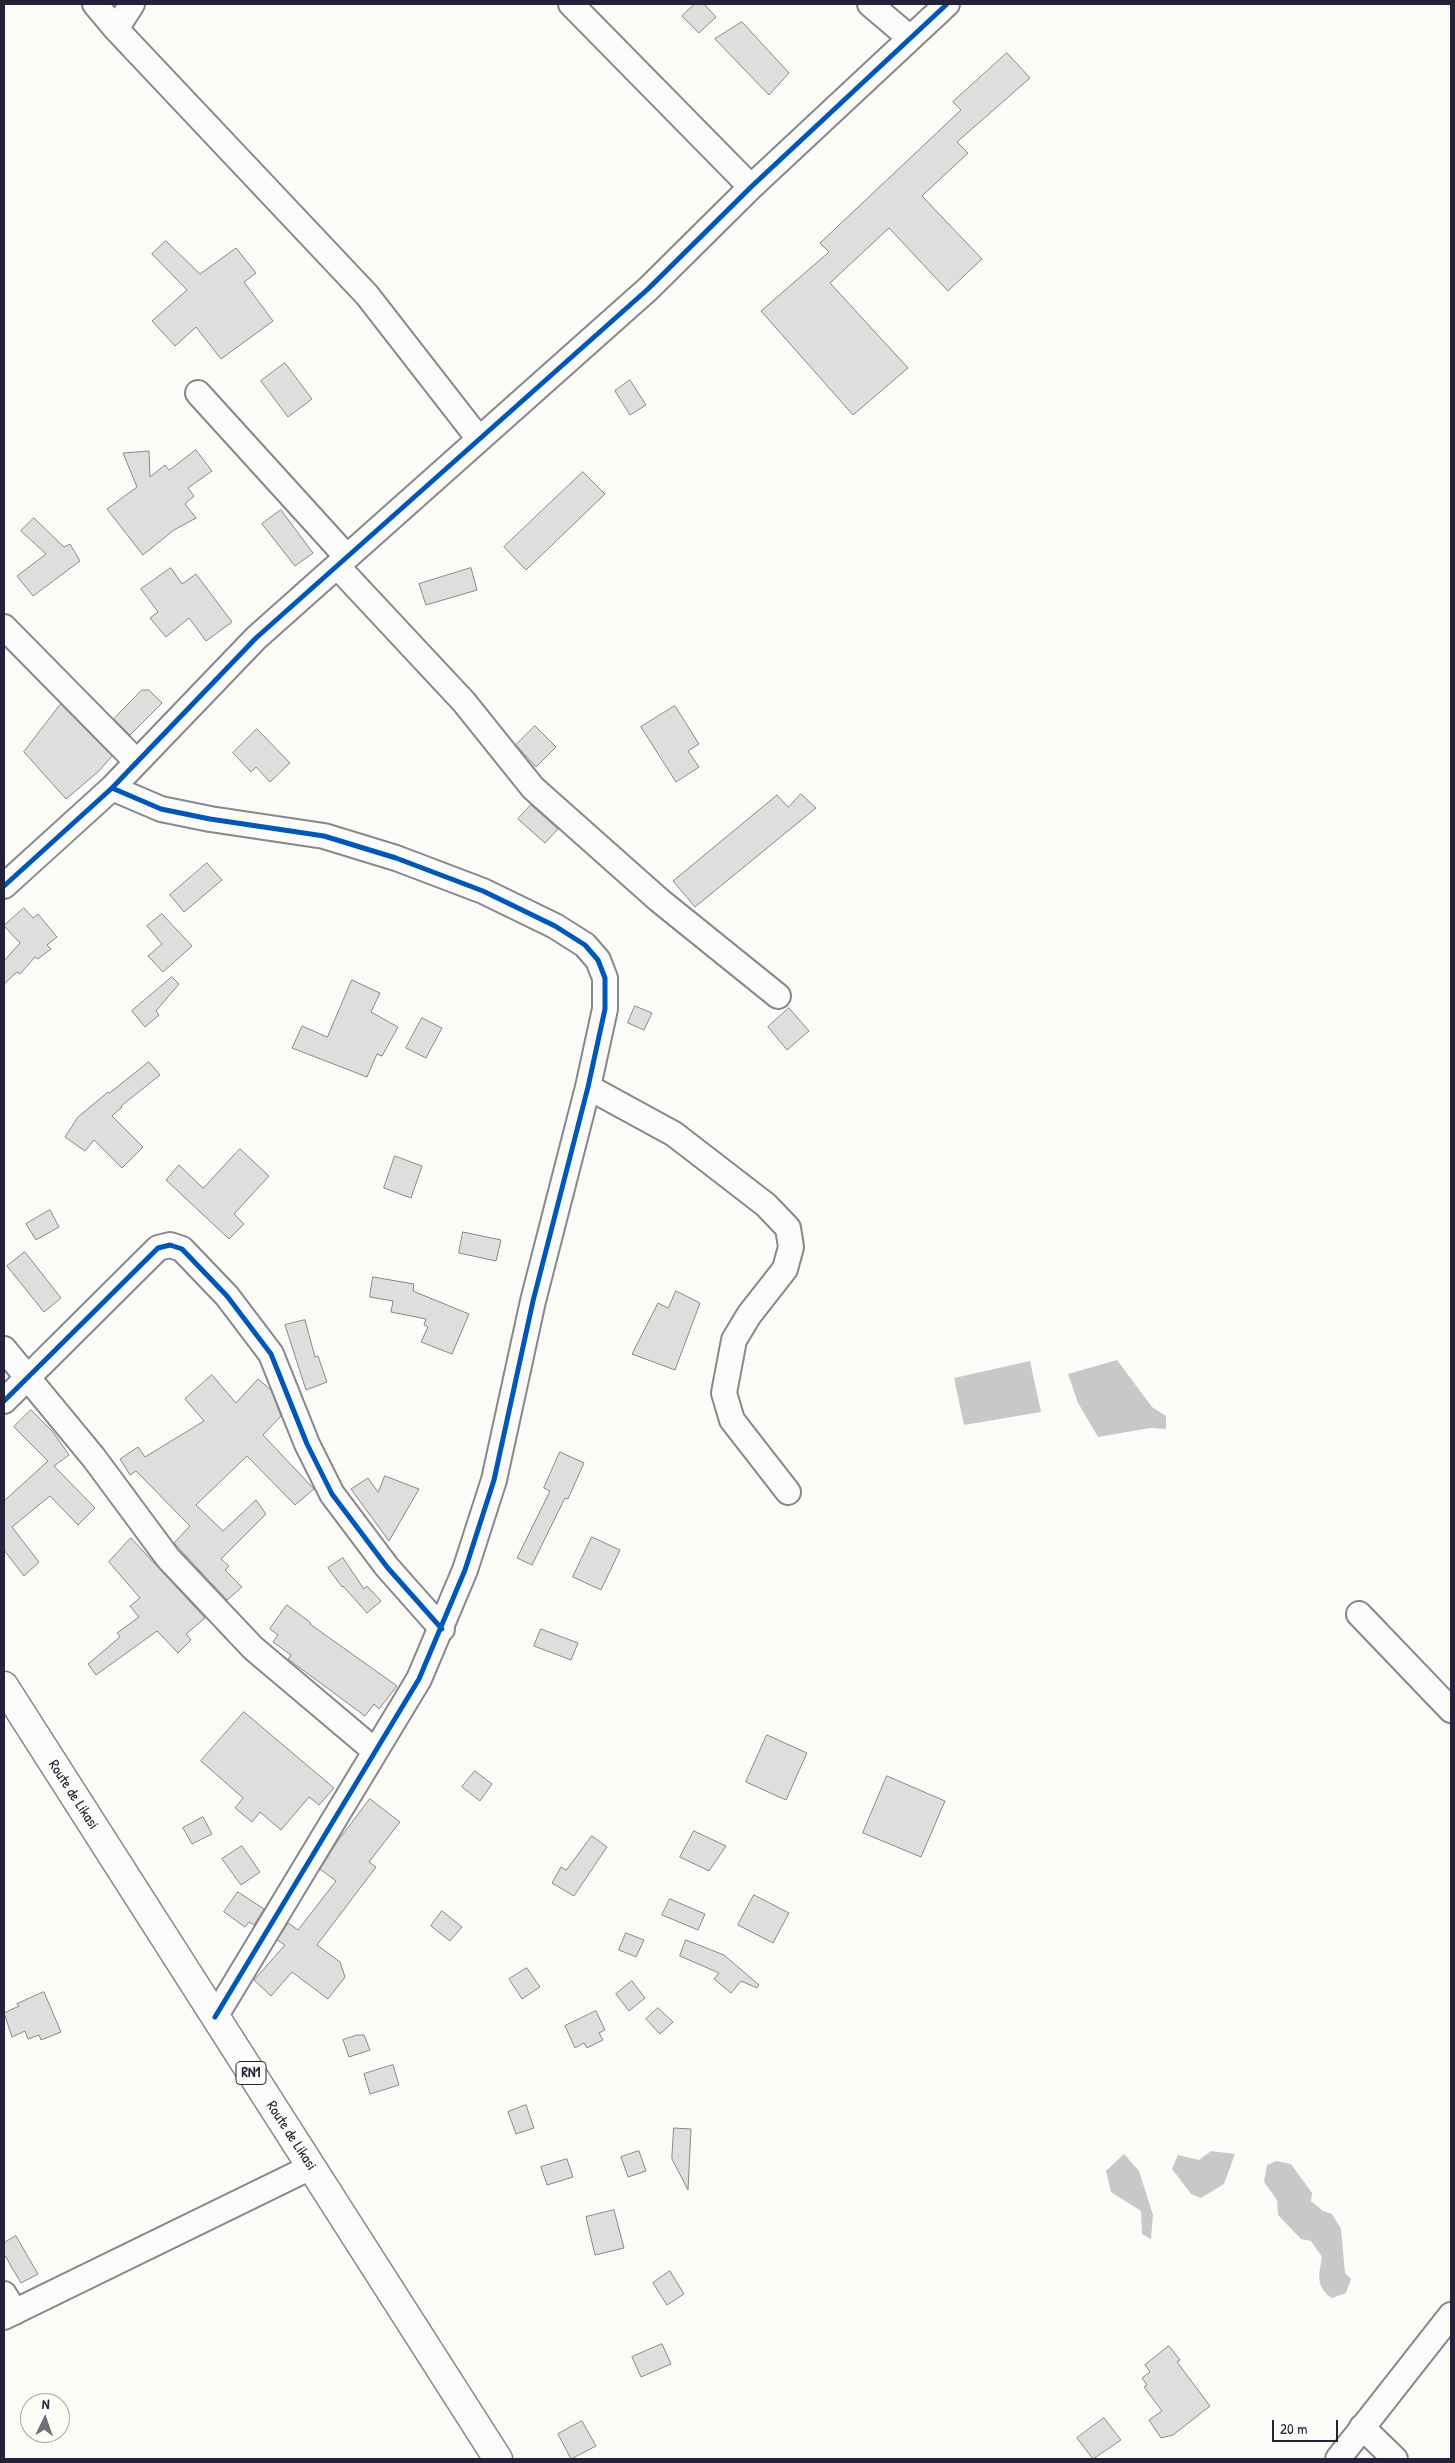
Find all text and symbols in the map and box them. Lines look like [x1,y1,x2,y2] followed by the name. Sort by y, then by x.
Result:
[44,1757,102,1833] street label: Route de Likasi
[236,2062,266,2084] road number: RN1
[262,2098,320,2174] street label: Route de Likasi
[20,2393,70,2443] north arrow
[42,2394,50,2413] text: N
[1275,2410,1341,2442] scale bar
[1280,2418,1307,2439] text: 20 m

